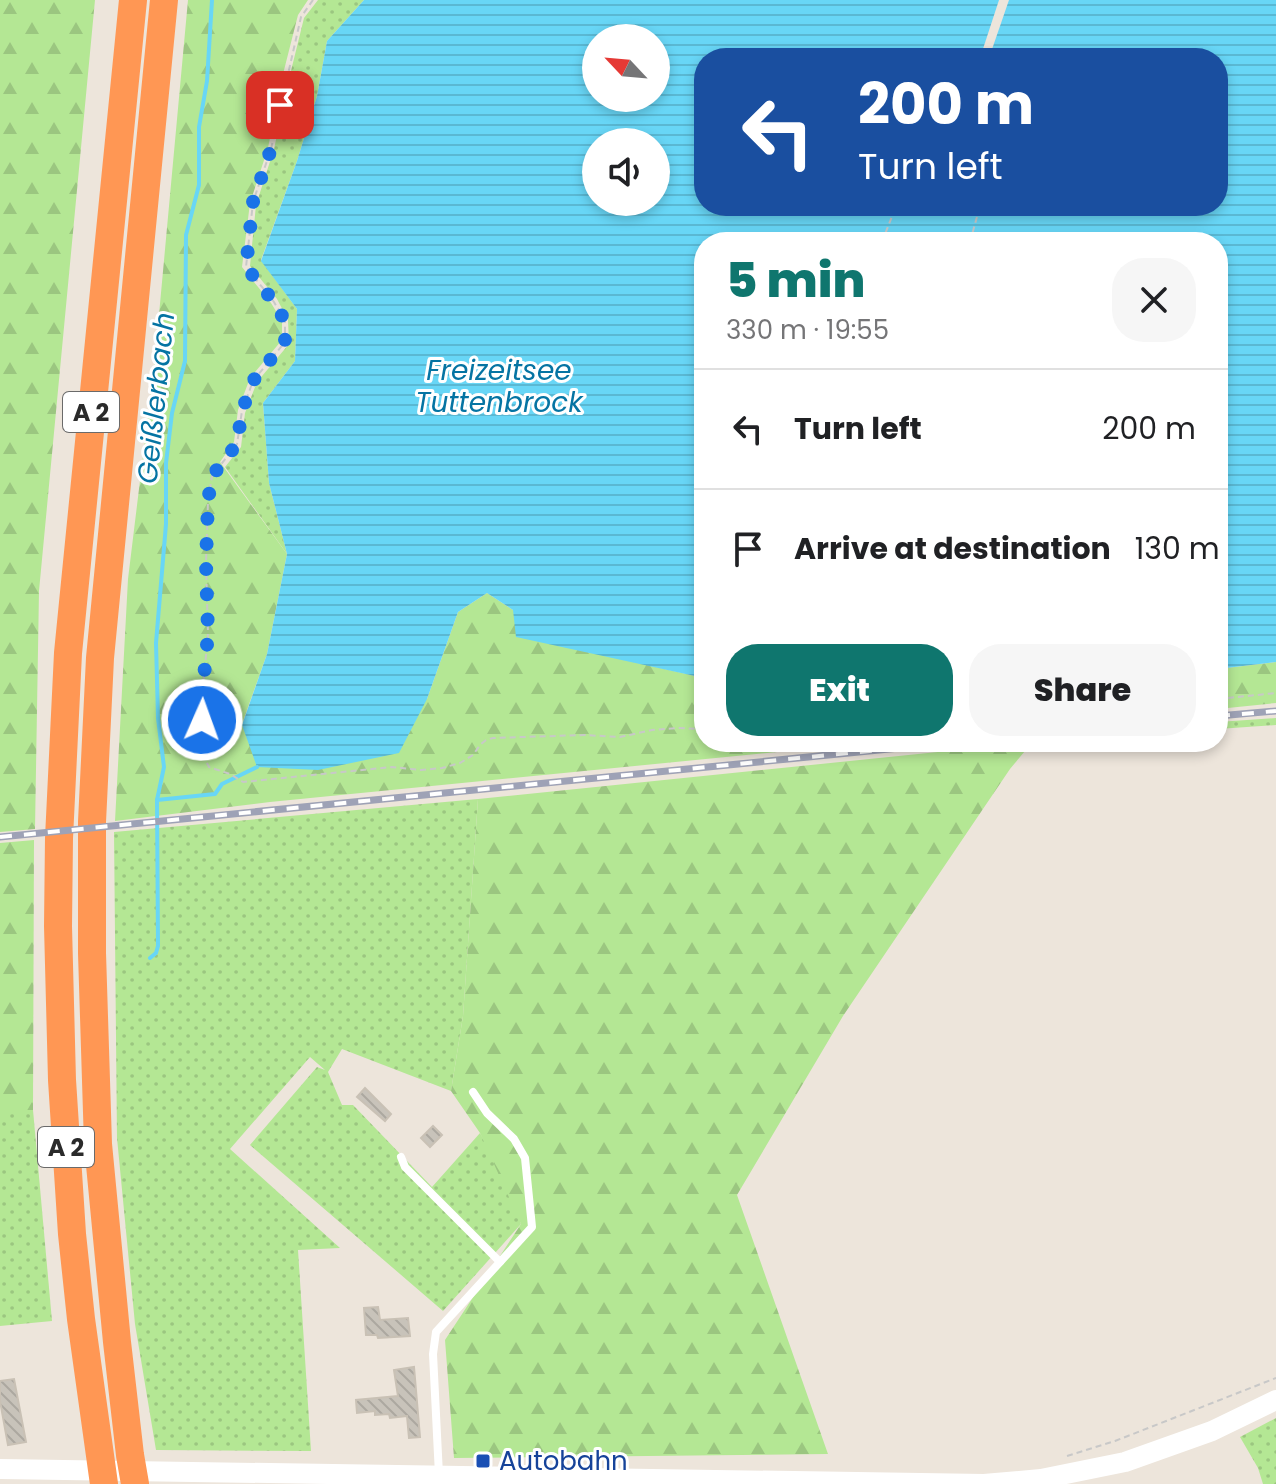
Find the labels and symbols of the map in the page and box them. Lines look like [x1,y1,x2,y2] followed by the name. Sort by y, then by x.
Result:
[582,24,670,112] north arrow
[246,71,314,139] pin
[128,310,184,486] water label: Geißlerbach
[415,351,584,422] water label: Freizeitsee Tuttenbrock
[63,392,119,432] road number: A 2
[160,678,244,762] position arrow
[38,1127,94,1167] road number: A 2
[499,1443,628,1479] place label: Autobahn
[474,1452,492,1470] marker: Autobahn

